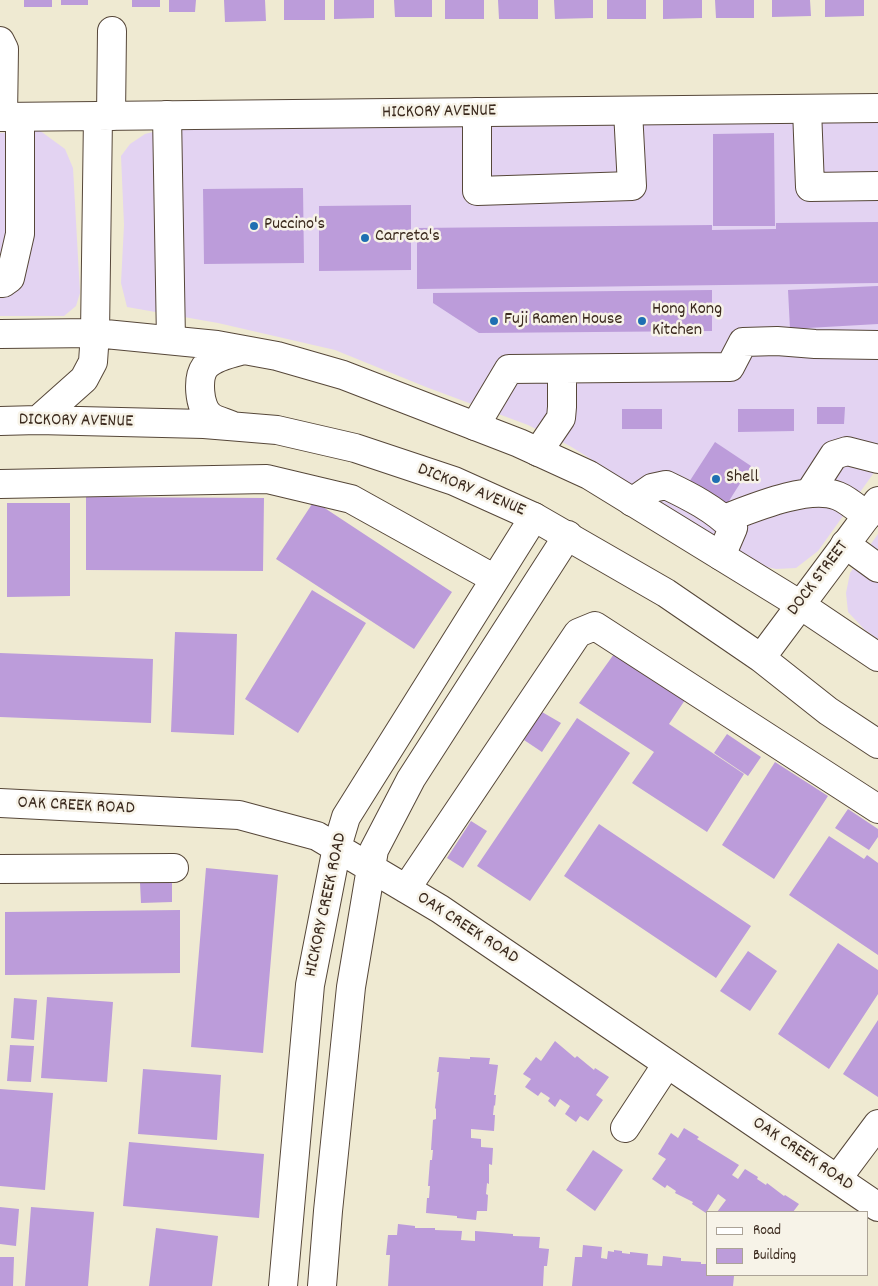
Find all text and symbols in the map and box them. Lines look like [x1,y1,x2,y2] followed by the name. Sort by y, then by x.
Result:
[382,101,496,125] street label: HICKORY AVENUE
[264,215,325,237] place label: Puccino's
[248,220,260,232] marker: Puccino's
[375,227,440,249] place label: Carreta's
[359,232,371,244] marker: Carreta's
[652,300,722,342] place label: Hong Kong Kitchen
[504,310,622,332] place label: Fuji Ramen House
[488,315,500,327] marker: Fuji Ramen House
[636,315,648,327] marker: Hong Kong Kitchen
[19,410,133,434] street label: DICKORY AVENUE
[414,460,528,522] street label: DICKORY AVENUE
[726,468,759,490] place label: Shell
[710,473,722,485] marker: Shell
[784,537,854,621] street label: DOCK STREET
[17,793,135,821] street label: OAK CREEK ROAD
[301,831,353,979] street label: HICKORY CREEK ROAD
[412,888,522,970] street label: OAK CREEK ROAD
[747,1113,857,1197] street label: OAK CREEK ROAD
[706,1211,868,1276] legend
[753,1220,781,1242] text: Road
[753,1245,796,1267] text: Building

